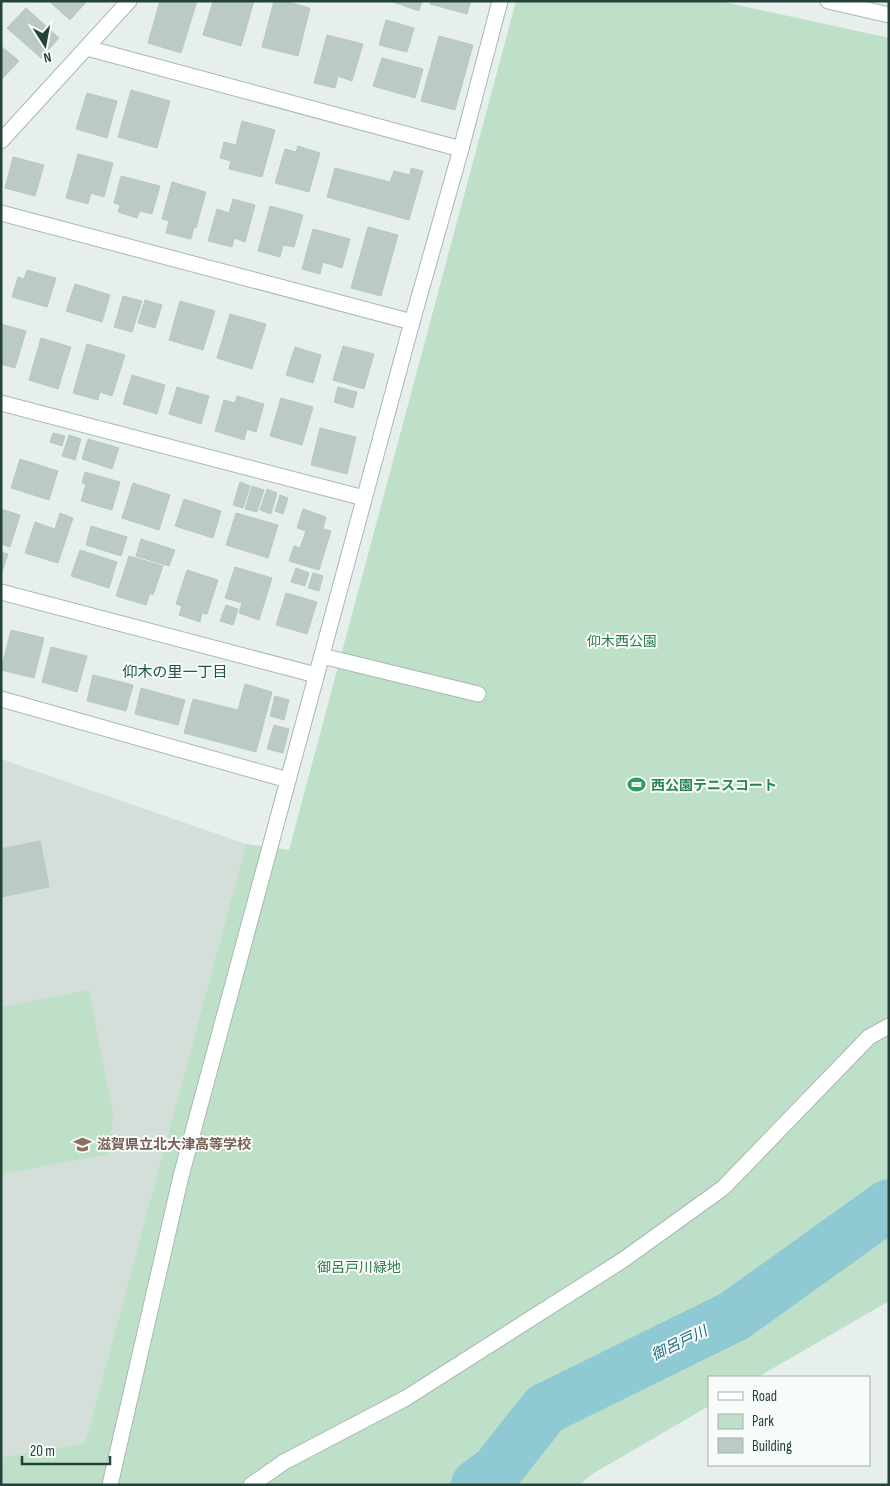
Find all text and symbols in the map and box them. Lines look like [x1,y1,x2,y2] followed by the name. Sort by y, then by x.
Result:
[20,20,70,70] north arrow
[42,48,53,66] text: N
[587,633,657,650] park label: 仰木西公園
[121,663,228,682] district label: 仰木の里一丁目
[627,775,647,795] sports icon: 西公園テニスコート
[651,777,777,794] place label: 西公園テニスコート
[73,1134,93,1154] school or university icon: 滋賀県立北大津高等学校
[97,1136,251,1153] place label: 滋賀県立北大津高等学校
[317,1259,401,1276] park label: 御呂戸川緑地
[648,1321,712,1365] water label: 御呂戸川
[708,1376,870,1466] legend
[752,1387,777,1406] text: Road
[752,1412,774,1431] text: Park
[22,1434,110,1466] scale bar
[752,1437,792,1456] text: Building
[30,1442,55,1461] text: 20 m

